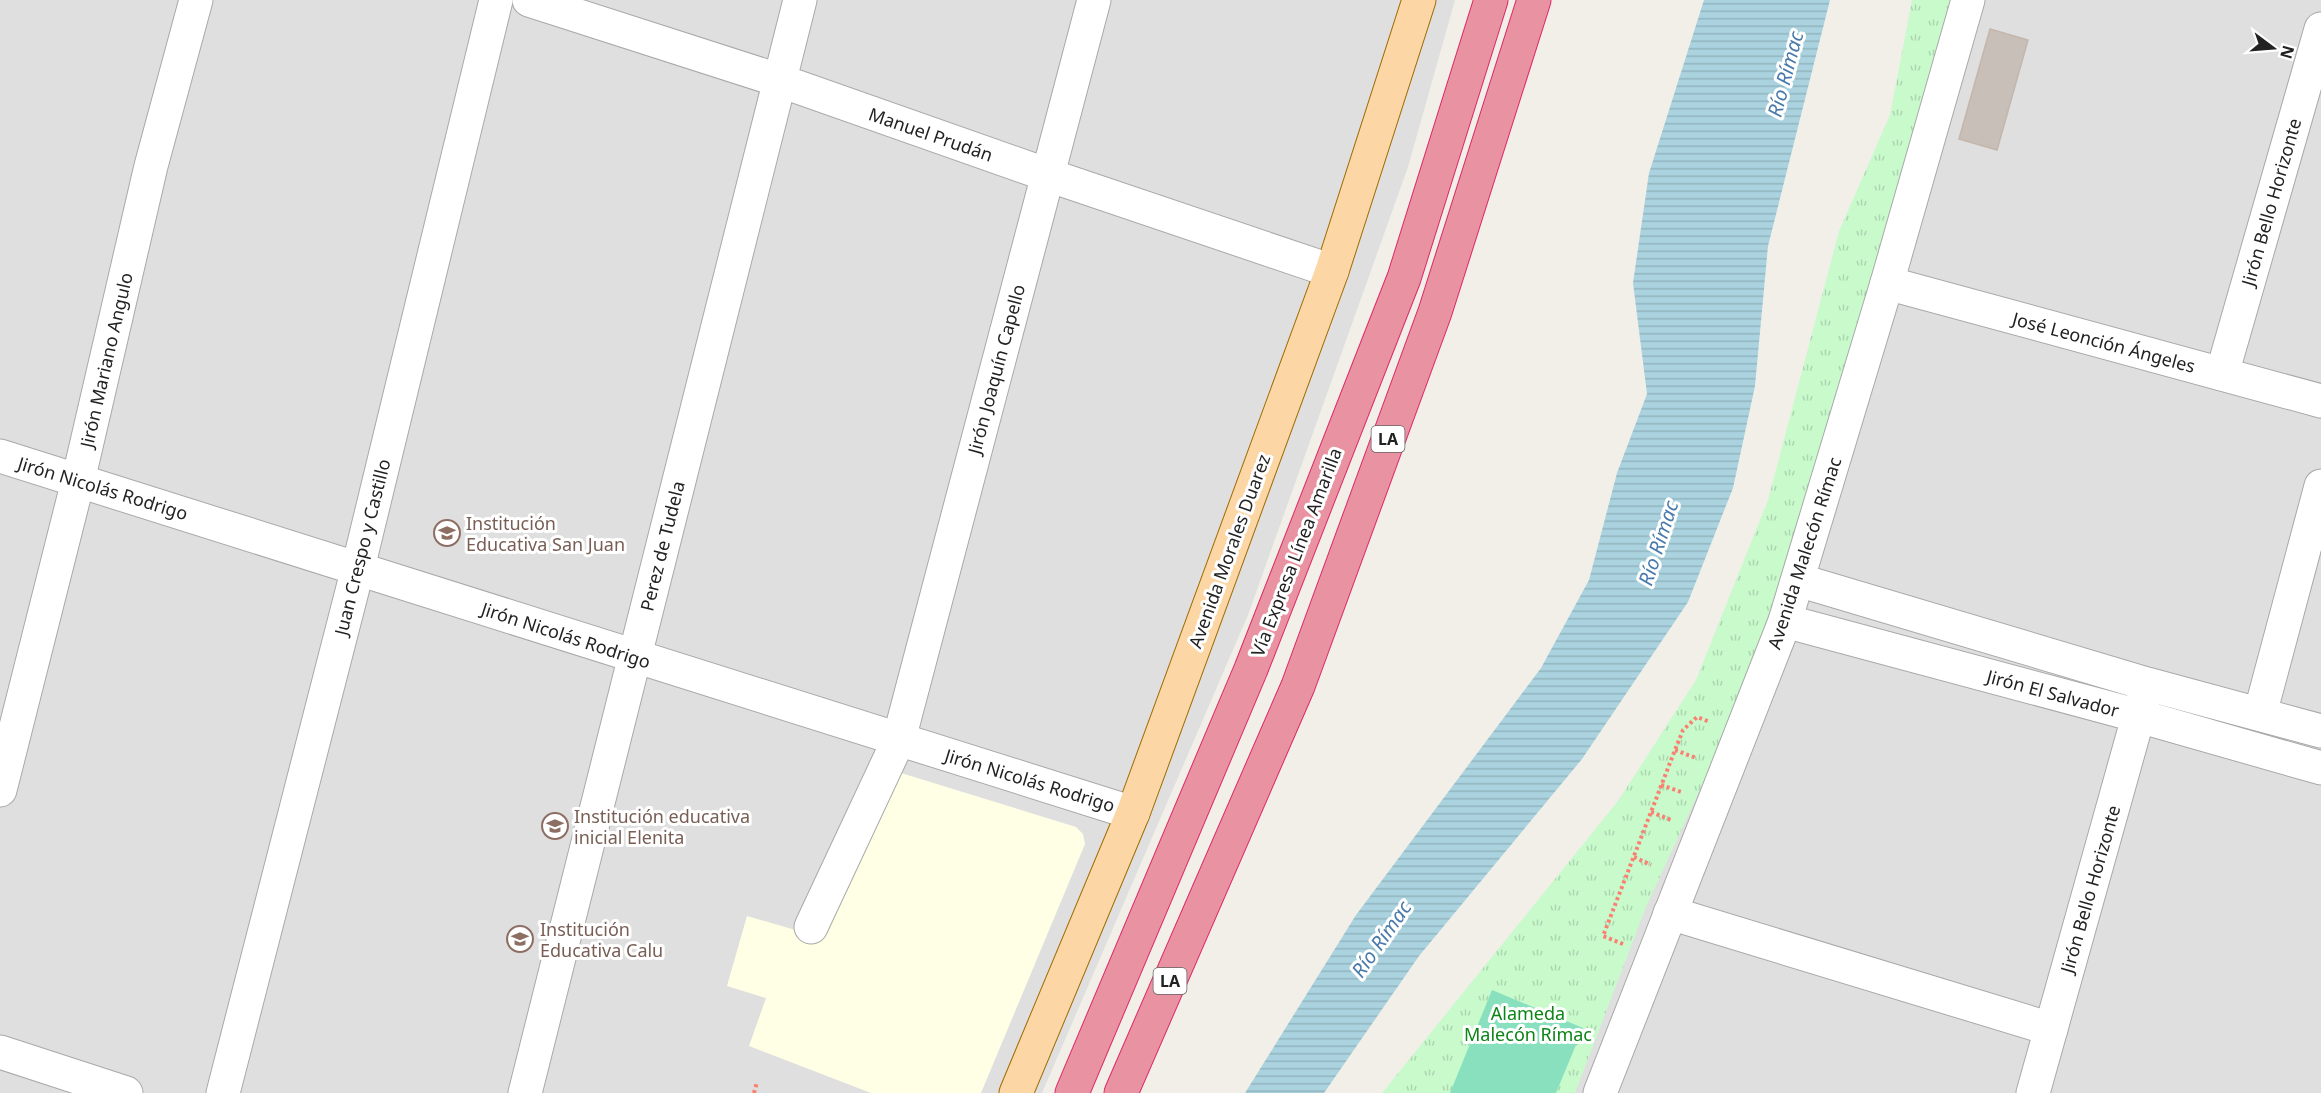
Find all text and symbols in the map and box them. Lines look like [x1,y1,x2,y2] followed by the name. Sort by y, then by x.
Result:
[2243,18,2303,78] north arrow
[1761,27,1810,120] water label: Río Rímac
[2275,43,2300,61] text: N
[866,102,996,166] street label: Manuel Prudán
[2235,115,2306,291] street label: Jirón Bello Horizonte
[74,270,138,452] street label: Jirón Mariano Angulo
[961,281,1030,458] street label: Jirón Joaquín Capello
[2008,306,2198,378] street label: José Leonción Ángeles
[1372,426,1404,452] road number: LA
[1245,444,1347,660] street label: Vía Expresa Línea Amarilla
[13,450,191,525] street label: Jirón Nicolás Rodrigo
[1183,451,1275,651] street label: Avenida Morales Duarez
[1762,454,1846,652] street label: Avenida Malecón Rímac
[328,456,396,640] street label: Juan Crespo y Castillo
[634,478,690,614] street label: Perez de Tudela
[1632,496,1685,589] water label: Río Rímac
[466,511,625,556] place label: Institución Educativa San Juan
[432,518,462,548] school or university icon: Institución Educativa San Juan
[476,596,654,674] street label: Jirón Nicolás Rodrigo
[1982,663,2122,722] street label: Jirón El Salvador
[940,742,1118,817] street label: Jirón Nicolás Rodrigo
[2054,802,2125,978] street label: Jirón Bello Horizonte
[574,804,750,849] place label: Institución educativa inicial Elenita
[540,811,570,841] school or university icon: Institución educativa inicial Elenita
[1345,895,1418,983] water label: Río Rímac
[540,917,663,962] place label: Institución Educativa Calu
[505,924,535,954] school or university icon: Institución Educativa Calu
[1154,968,1186,994] road number: LA
[1464,1001,1592,1046] park label: Alameda Malecón Rímac

